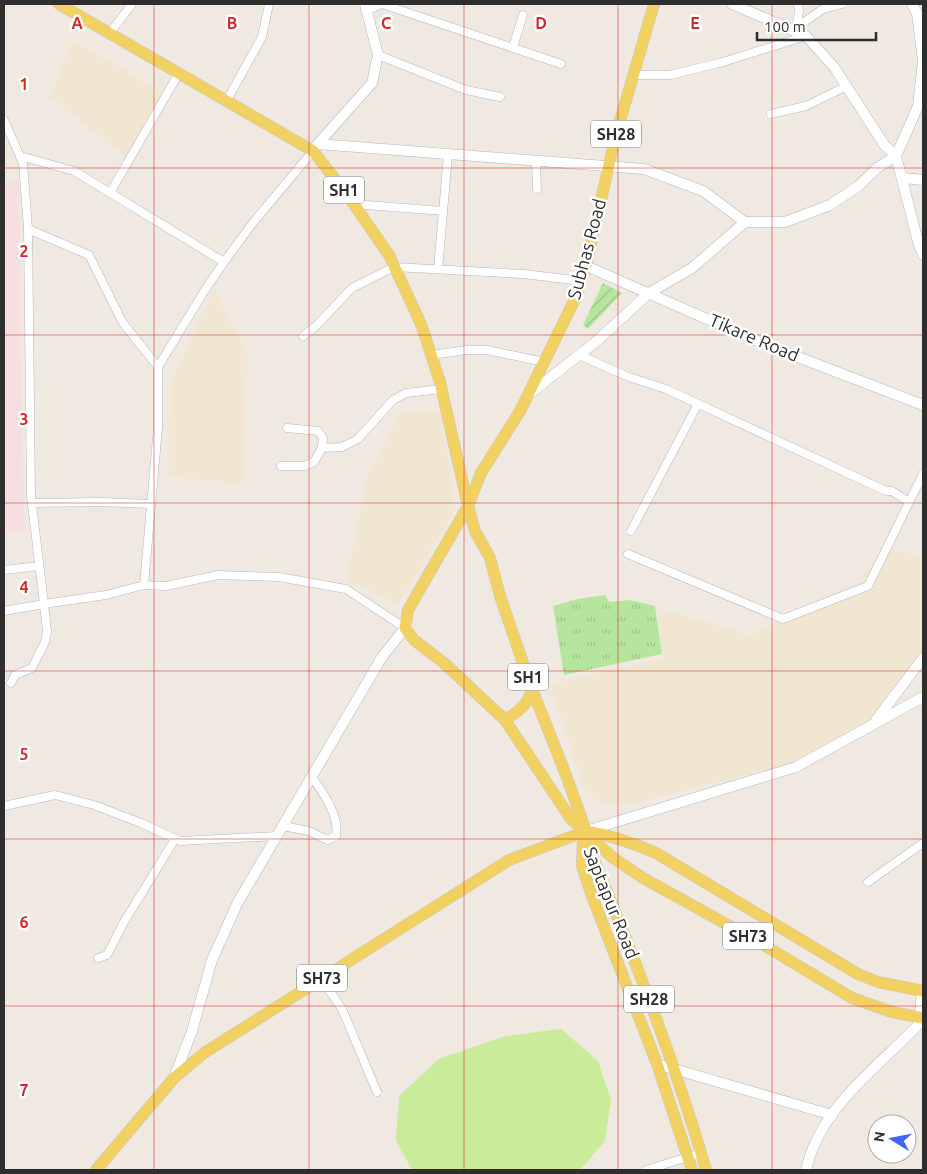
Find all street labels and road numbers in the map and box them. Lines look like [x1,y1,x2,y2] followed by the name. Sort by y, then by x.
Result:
[591,120,641,148] road number: SH28
[324,176,364,204] road number: SH1
[563,196,609,301] street label: Subhas Road
[707,309,802,365] street label: Tikare Road
[508,664,548,690] road number: SH1
[580,844,643,961] street label: Saptapur Road
[723,922,773,949] road number: SH73
[297,964,347,991] road number: SH73
[624,986,674,1012] road number: SH28

